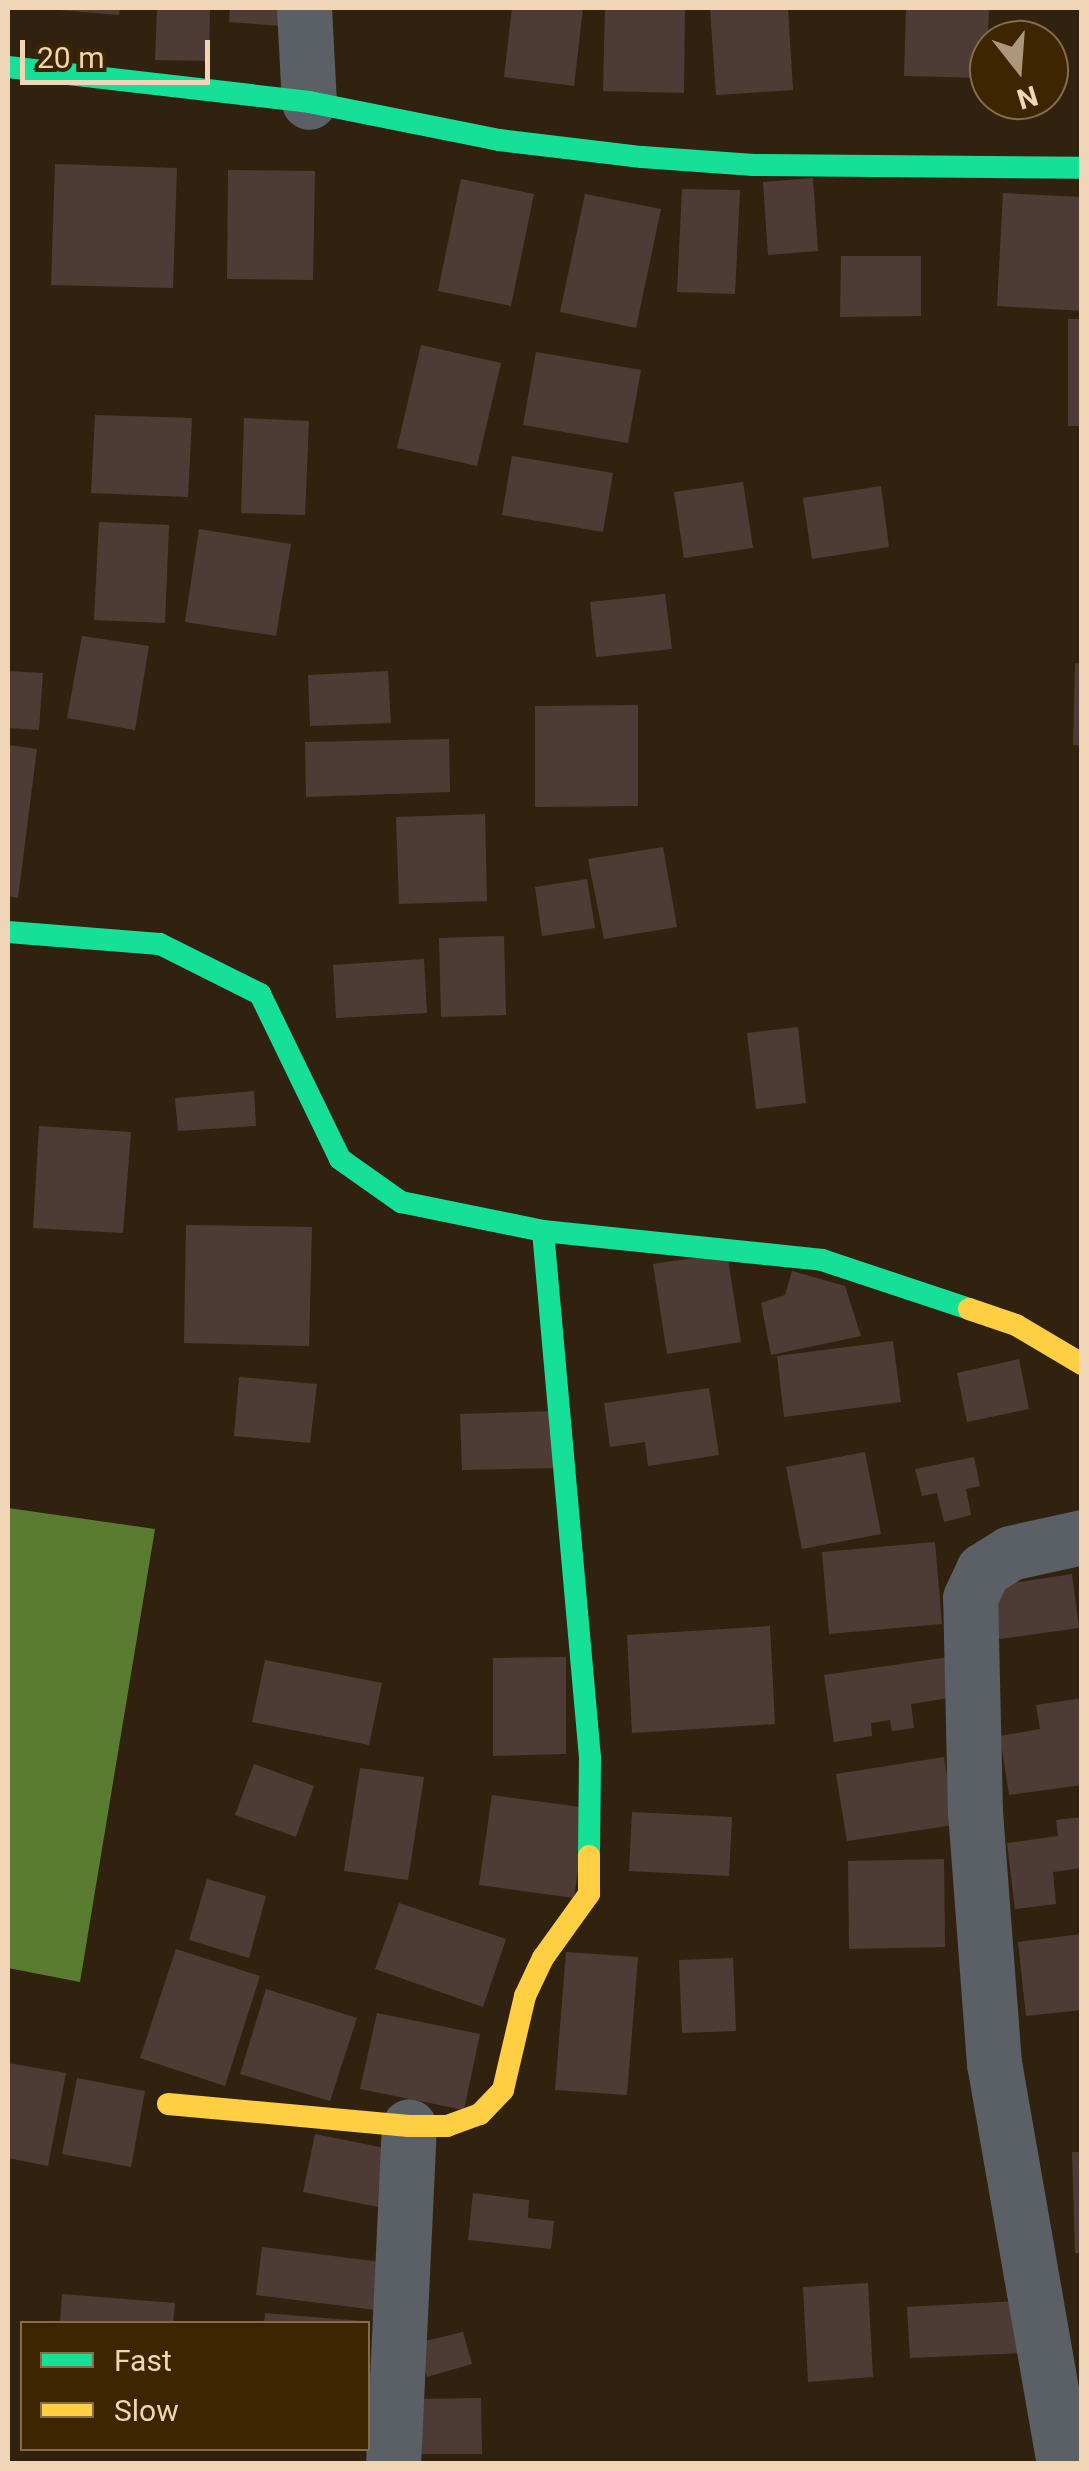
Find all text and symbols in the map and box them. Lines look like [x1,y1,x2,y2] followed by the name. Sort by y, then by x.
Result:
[25,20,215,82] scale bar
[969,20,1069,120] north arrow
[37,40,104,75] text: 20 m
[1013,79,1042,116] text: N
[20,2321,370,2451] legend
[114,2343,172,2378] text: Fast
[114,2393,179,2428] text: Slow

